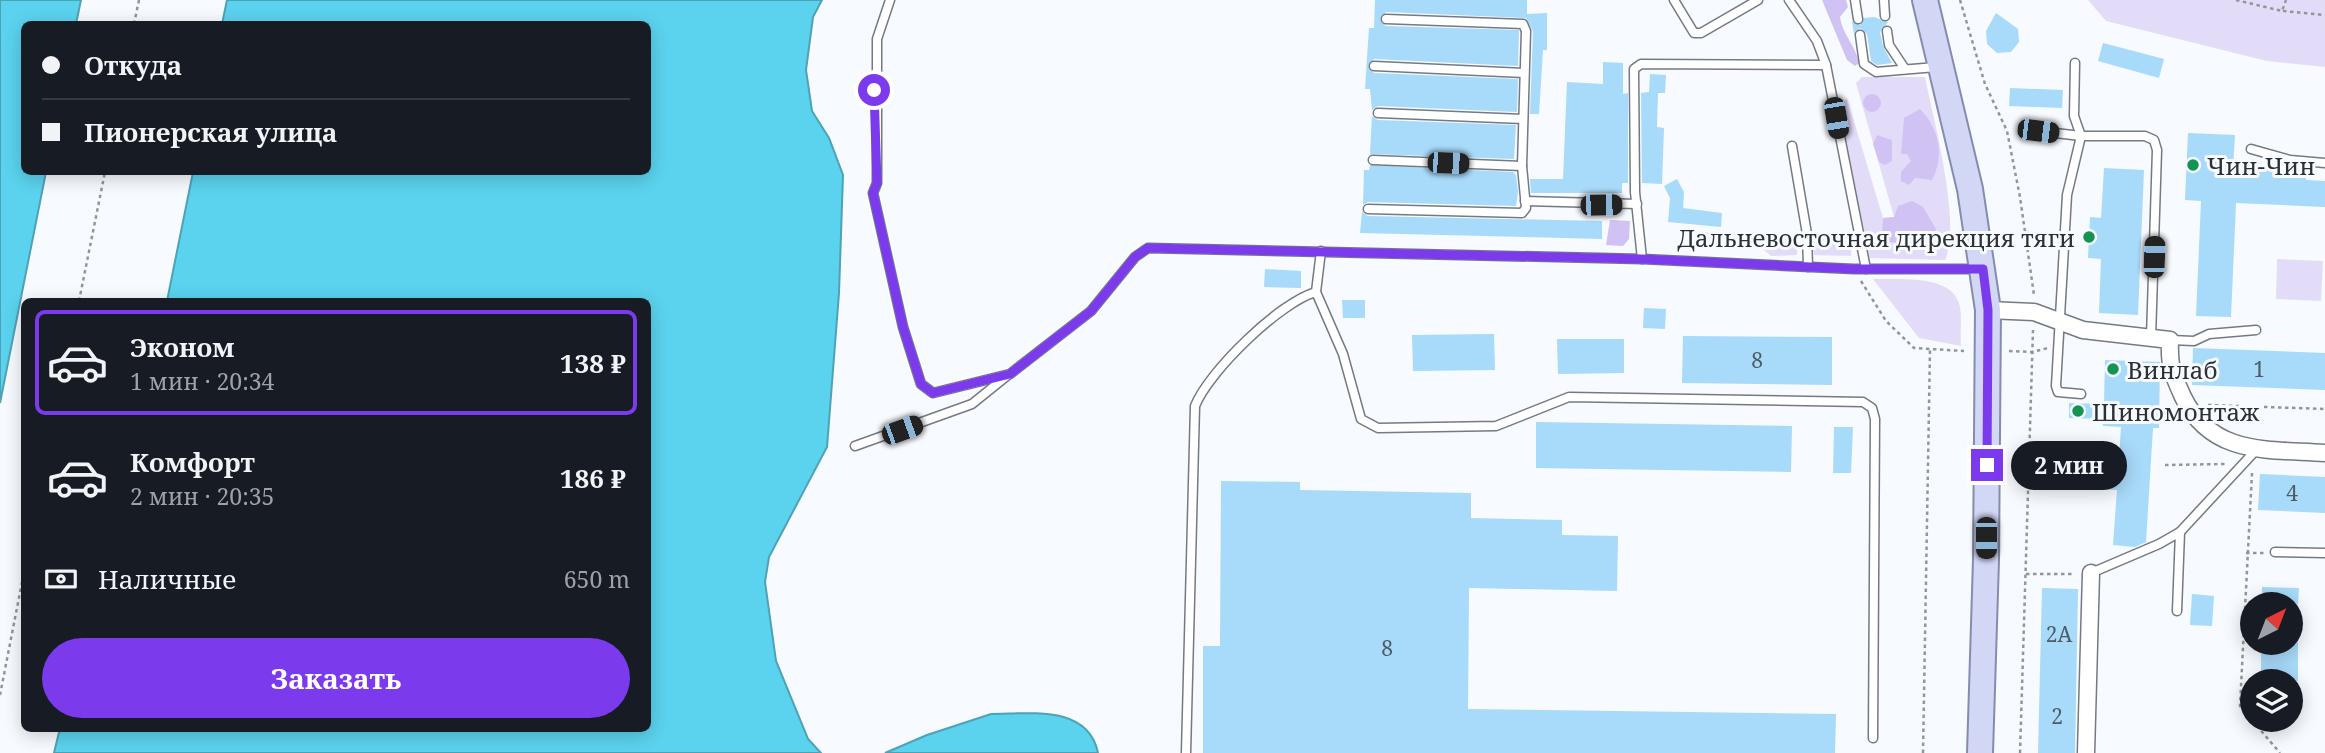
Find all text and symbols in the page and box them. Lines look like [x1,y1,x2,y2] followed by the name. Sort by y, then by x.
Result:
[84,47,182,83] text: Откуда
[858,74,890,106] route start
[1823,95,1850,141] car
[84,114,338,150] text: Пионерская улица
[2016,118,2061,144] car
[2207,149,2315,182] place label: Чин-Чин
[1427,152,1470,174] car
[2185,157,2201,173] marker: Чин-Чин
[1580,194,1623,216] car
[1677,221,2075,254] place label: Дальневосточная дирекция тяги
[2081,229,2097,245] marker: Дальневосточная дирекция тяги
[2143,236,2166,278] car
[130,329,234,365] text: Эконом
[46,331,109,394] icon: car
[560,345,626,381] text: 138 ₽
[1751,346,1763,374] house number: 8
[2127,353,2217,386] place label: Винлаб
[2253,355,2265,383] house number: 1
[2105,361,2121,377] marker: Винлаб
[130,365,274,397] text: 1 мин · 20:34
[2092,395,2260,428] place label: Шиномонтаж
[2070,403,2086,419] marker: Шиномонтаж
[879,413,926,447] car
[2011,440,2127,490] callout: 2 мин
[130,444,255,480] text: Комфорт
[46,446,109,509] icon: car
[1971,449,2003,481] route end
[2034,449,2104,481] text: 2 мин
[560,460,626,496] text: 186 ₽
[2286,479,2298,507] house number: 4
[130,480,274,512] text: 2 мин · 20:35
[1976,517,1997,559] car
[42,560,80,598] icon: cash
[98,561,236,597] text: Наличные
[564,563,630,595] text: 650 m
[2240,592,2303,654] north arrow
[2240,592,2303,732] map controls
[2046,620,2072,648] house number: 2А
[1381,634,1393,662] house number: 8
[42,638,630,718] button: Заказать
[2240,669,2303,732] button: layers
[2051,702,2063,730] house number: 2

